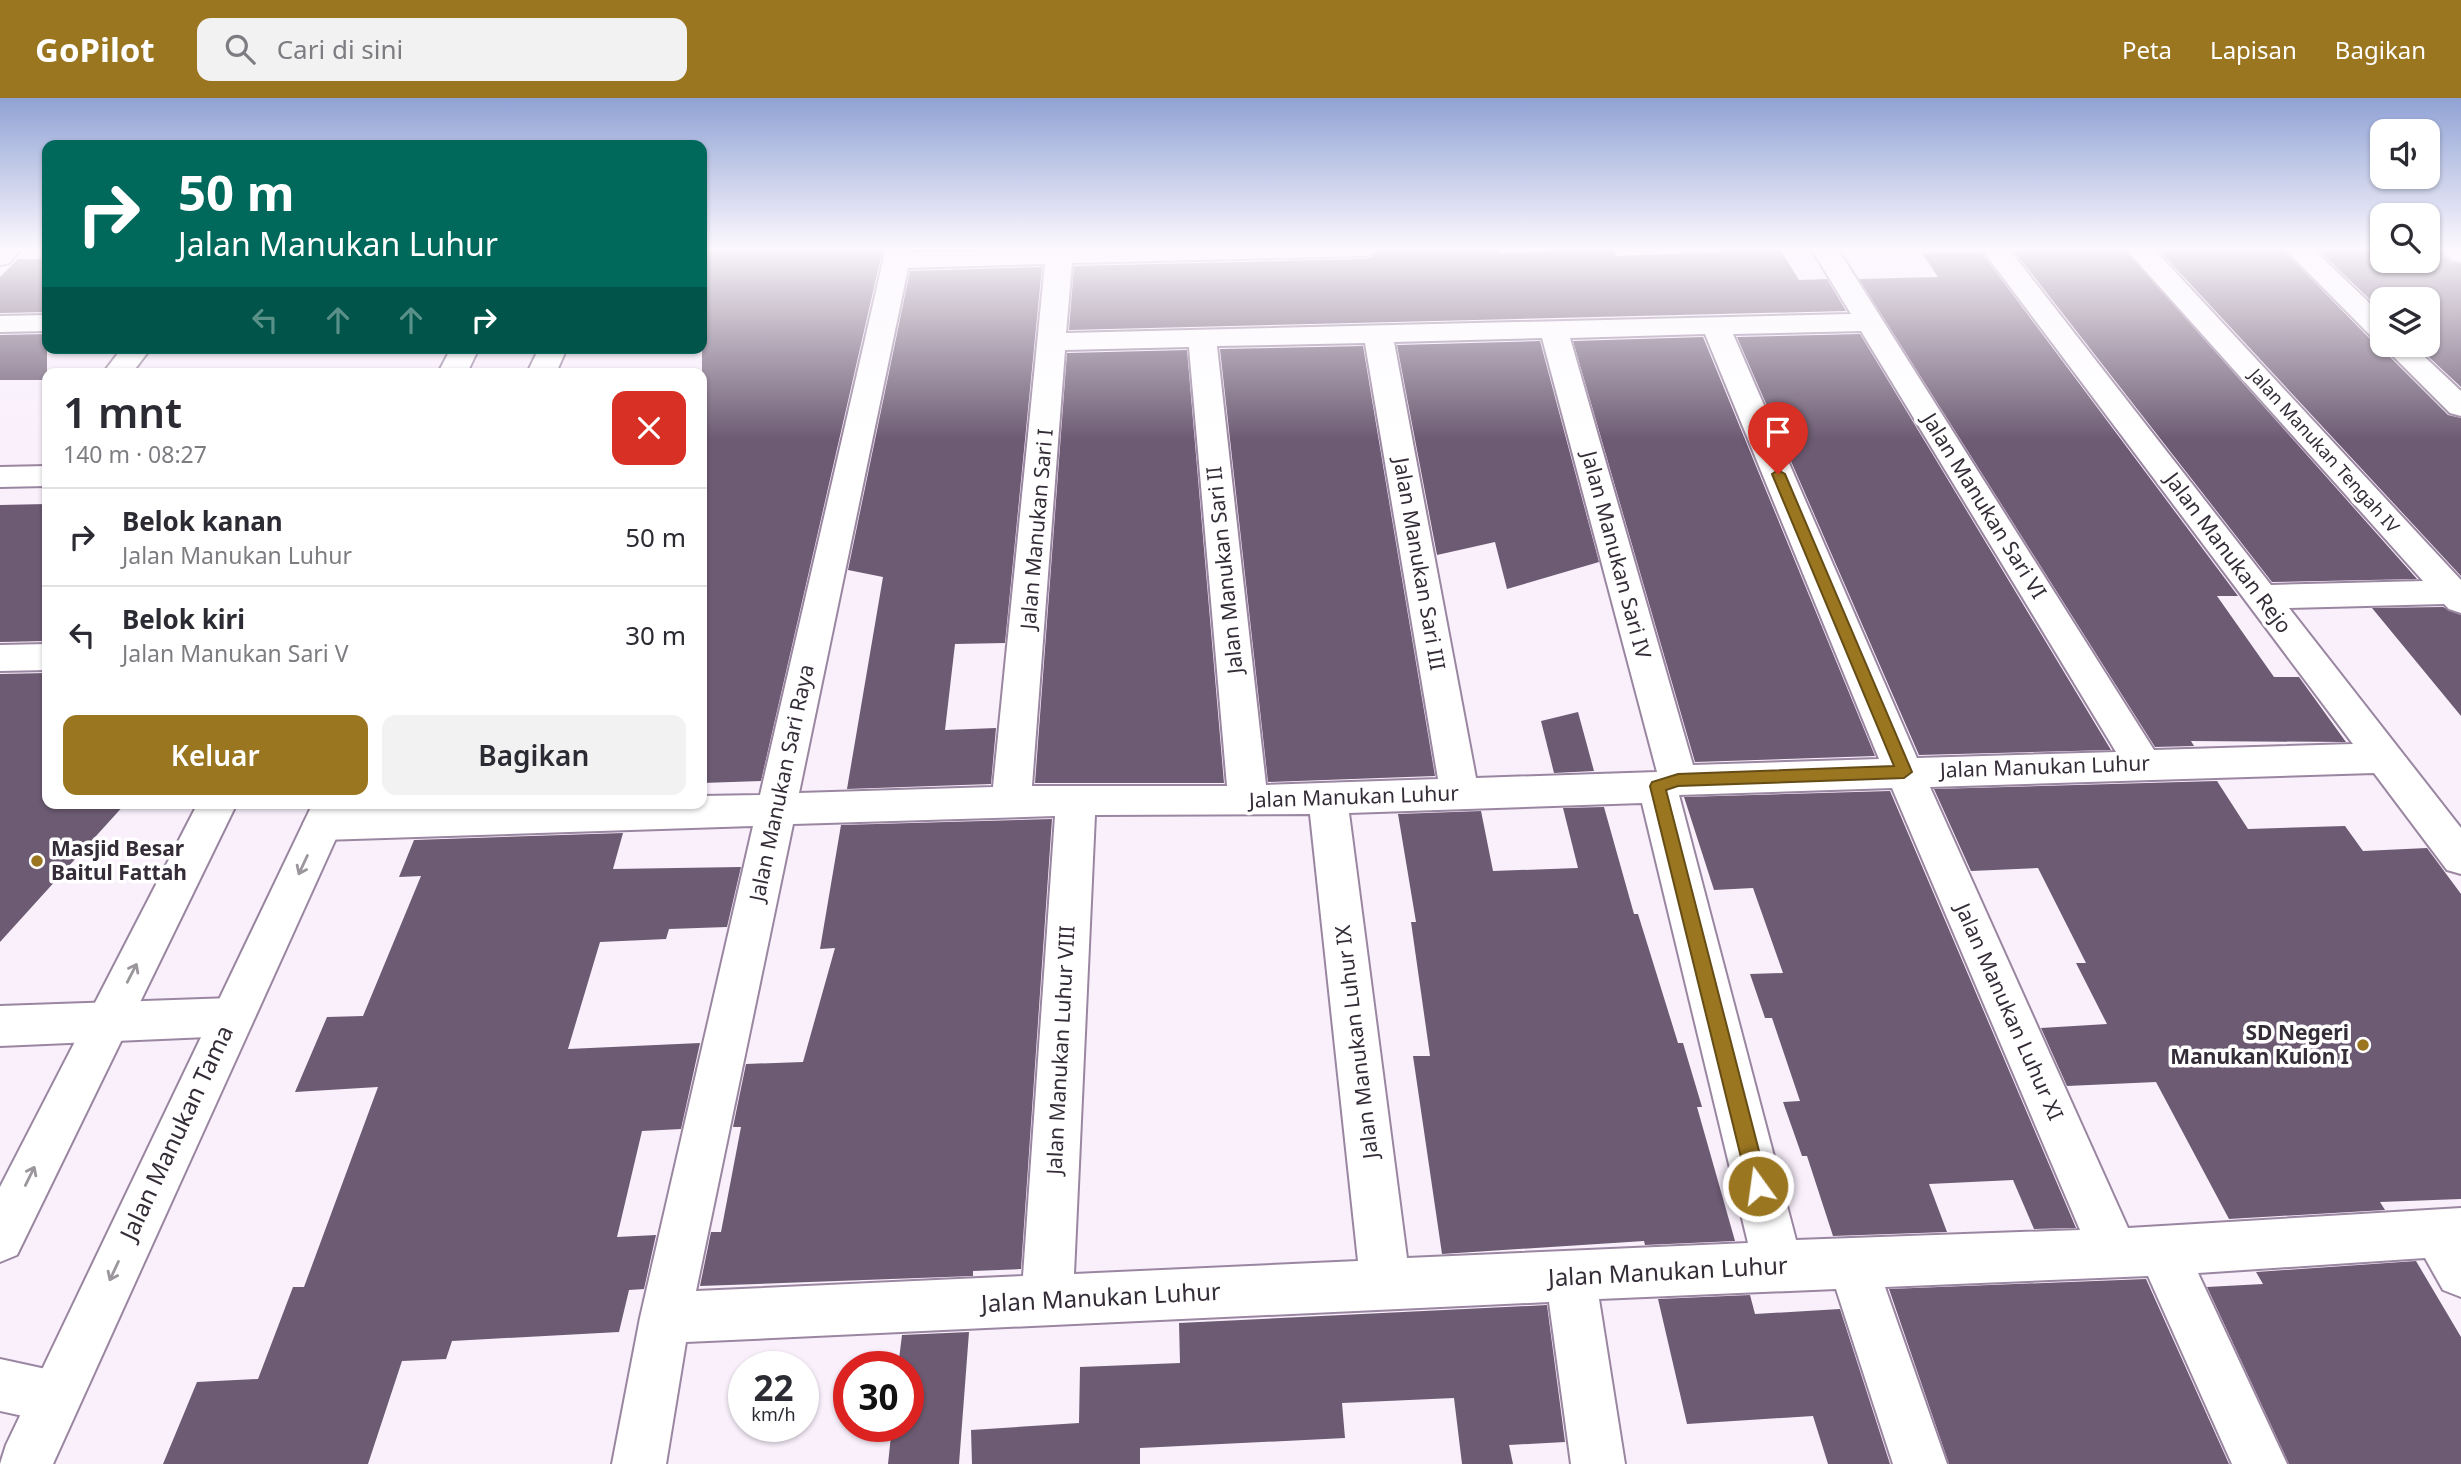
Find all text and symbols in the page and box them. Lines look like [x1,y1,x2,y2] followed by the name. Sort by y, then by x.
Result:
[197,18,687,81] search box
[35,27,155,72] text: GoPilot
[221,30,259,68] icon: search
[277,31,403,67] text: Cari di sini
[2122,33,2172,66] text: Peta
[2210,33,2297,66] text: Lapisan
[2335,33,2426,66] text: Bagikan
[2370,119,2440,357] map controls
[2370,119,2440,189] button: sound
[178,159,295,225] text: 50 m
[63,168,154,259] icon: right
[2370,203,2440,273] button: search
[178,222,498,265] text: Jalan Manukan Luhur
[2370,287,2440,357] button: layers
[246,301,284,339] icon: left
[319,301,357,339] icon: ahead
[392,301,430,339] icon: ahead
[465,301,503,339] icon: right
[2243,361,2405,538] street label: Jalan Manukan Tengah IV
[63,383,182,440] text: 1 mnt
[612,391,686,465] button: close
[1748,402,1808,474] pin
[1915,406,2053,604] street label: Jalan Manukan Sari VI
[1759,413,1797,451] icon: arrive
[1013,427,1059,632] street label: Jalan Manukan Sari I
[63,438,207,470] text: 140 m · 08:27
[1575,446,1658,662] street label: Jalan Manukan Sari IV
[1387,453,1452,672] street label: Jalan Manukan Sari III
[1199,465,1249,677] street label: Jalan Manukan Sari II
[2158,465,2298,638] street label: Jalan Manukan Rejo
[122,503,283,539] text: Belok kanan
[63,518,101,556] icon: right
[625,519,686,555] text: 50 m
[122,539,352,571] text: Jalan Manukan Luhur
[122,601,245,637] text: Belok kiri
[63,616,101,654] icon: left
[625,617,686,653] text: 30 m
[122,637,349,669] text: Jalan Manukan Sari V
[742,662,820,906] street label: Jalan Manukan Sari Raya
[63,715,368,795] button: Keluar
[382,715,686,795] button: Bagikan
[1938,748,2151,784] street label: Jalan Manukan Luhur
[1247,778,1460,814] street label: Jalan Manukan Luhur
[51,834,187,886] place label: Masjid Besar Baitul Fattah
[29,853,45,869] marker: Masjid Besar Baitul Fattah
[296,854,310,875] one-way arrow
[1949,897,2070,1125] street label: Jalan Manukan Luhur XI
[1328,923,1384,1162] street label: Jalan Manukan Luhur IX
[1039,925,1081,1177] street label: Jalan Manukan Luhur VIII
[125,963,139,984] one-way arrow
[2170,1018,2349,1070] place label: SD Negeri Manukan Kulon I
[110,1019,240,1247] street label: Jalan Manukan Tama
[2355,1037,2371,1053] marker: SD Negeri Manukan Kulon I
[1721,1149,1795,1223] position arrow
[24,1166,38,1187] one-way arrow
[1545,1248,1789,1293] street label: Jalan Manukan Luhur
[107,1260,120,1281] one-way arrow
[978,1274,1222,1319] street label: Jalan Manukan Luhur
[833,1351,924,1442] speed limit sign: 30
[753,1364,794,1411] text: 22
[751,1402,796,1426] text: km/h

